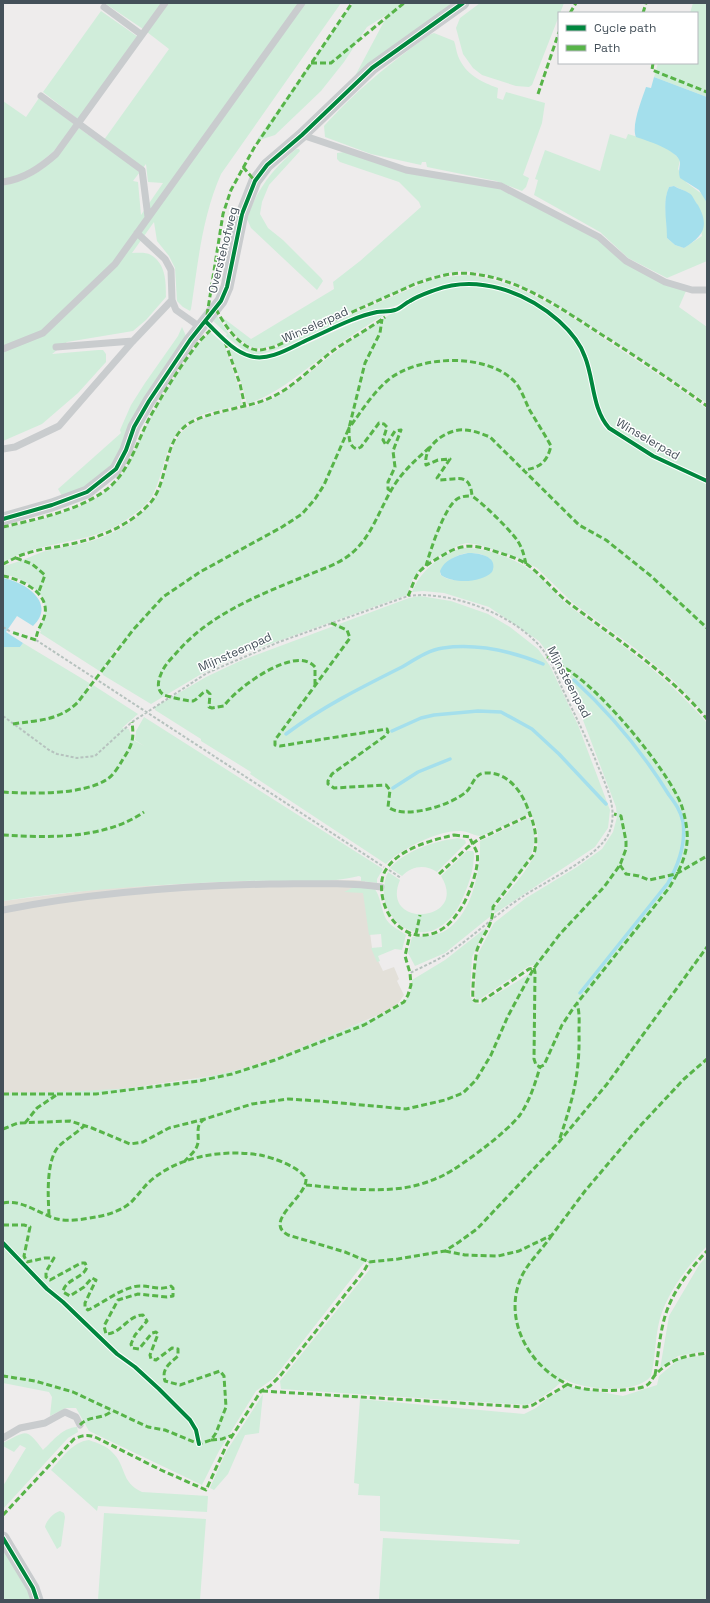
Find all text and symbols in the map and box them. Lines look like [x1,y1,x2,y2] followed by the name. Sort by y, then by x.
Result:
[558,12,698,64] legend
[594,20,656,36] text: Cycle path
[594,40,620,56] text: Path
[205,205,241,295] street label: Overstehofweg
[279,303,351,347] street label: Winselerpad
[613,414,683,464] street label: Winselerpad
[196,629,274,675] street label: Mijnsteenpad
[543,643,595,721] street label: Mijnsteenpad

